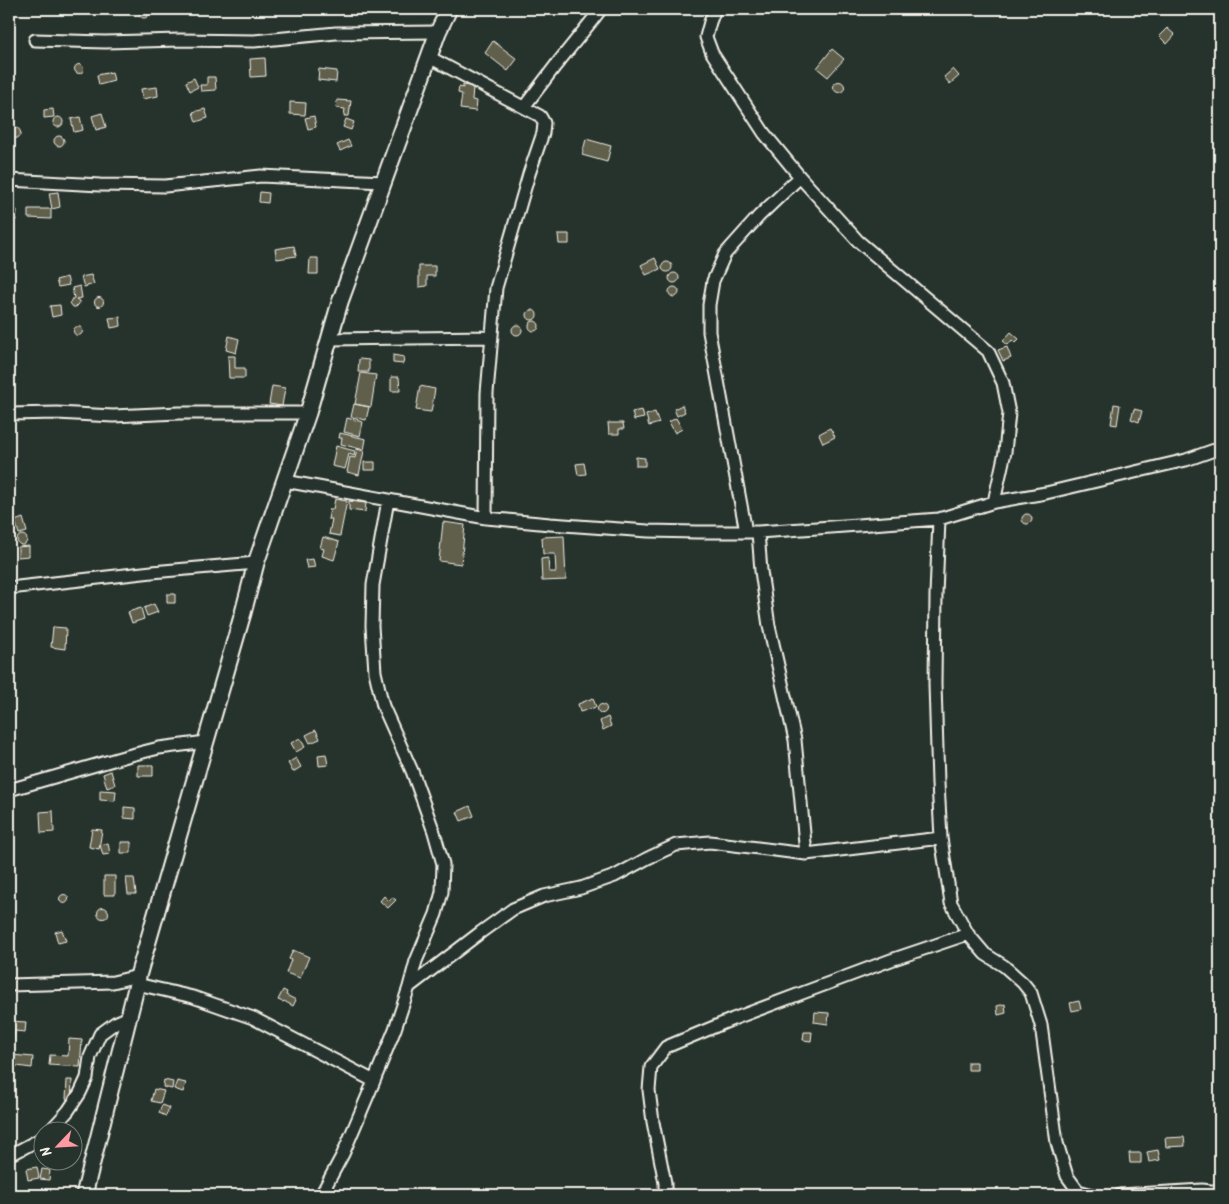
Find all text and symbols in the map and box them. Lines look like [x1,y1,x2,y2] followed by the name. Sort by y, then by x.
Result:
[32,1122,82,1172] north arrow
[35,1142,59,1160] text: N

